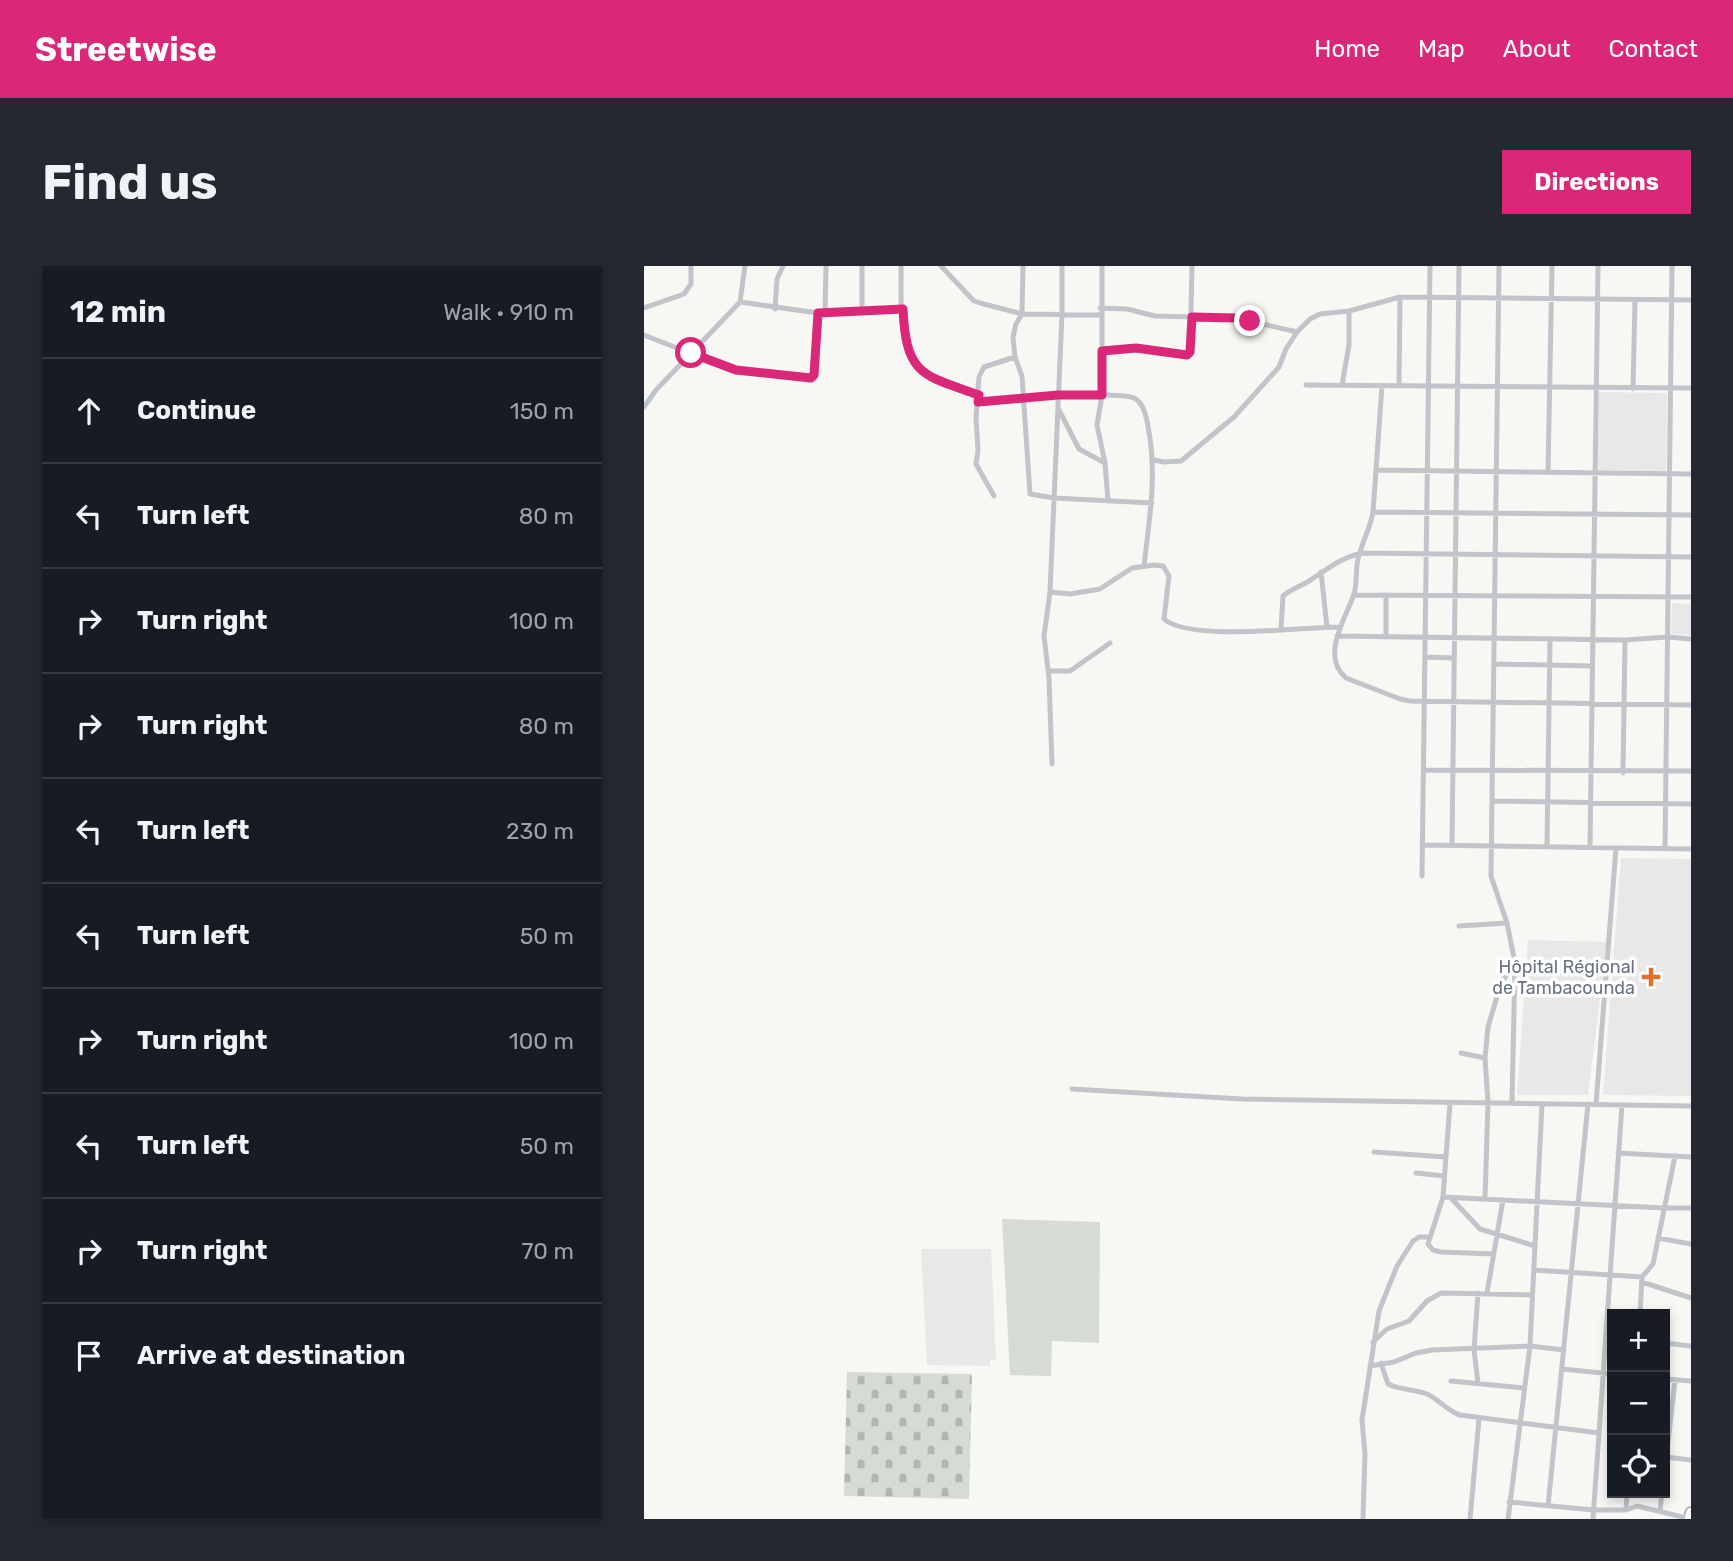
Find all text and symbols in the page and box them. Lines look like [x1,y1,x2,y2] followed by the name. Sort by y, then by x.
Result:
[35,30,217,69] text: Streetwise
[1314,35,1380,63] text: Home
[1418,35,1465,63] text: Map
[1503,35,1571,63] text: About
[1609,35,1698,63] text: Contact
[1502,150,1691,214] button: Directions
[42,153,218,211] text: Find us
[70,294,166,330] text: 12 min
[443,298,574,326] text: Walk · 910 m
[1234,305,1265,336] route end
[675,337,706,368] route start
[70,392,108,430] icon: ahead
[137,395,256,426] text: Continue
[510,397,574,425] text: 150 m
[70,497,108,535] icon: left
[137,500,249,531] text: Turn left
[519,502,574,530] text: 80 m
[70,602,108,640] icon: right
[137,605,267,636] text: Turn right
[509,607,574,635] text: 100 m
[70,707,108,745] icon: right
[137,710,267,741] text: Turn right
[519,712,574,740] text: 80 m
[70,812,108,850] icon: left
[137,815,249,846] text: Turn left
[506,817,574,845] text: 230 m
[70,917,108,955] icon: left
[137,920,249,951] text: Turn left
[520,922,574,950] text: 50 m
[1492,956,1635,999] place label: Hôpital Régional de Tambacounda
[1641,967,1661,987] marker: Hôpital Régional de Tambacounda
[70,1022,108,1060] icon: right
[137,1025,267,1056] text: Turn right
[509,1027,574,1055] text: 100 m
[70,1127,108,1165] icon: left
[137,1130,249,1161] text: Turn left
[520,1132,574,1160] text: 50 m
[70,1232,108,1270] icon: right
[137,1235,267,1266] text: Turn right
[522,1237,574,1265] text: 70 m
[1607,1309,1670,1498] map controls
[1607,1309,1670,1372] button: +
[70,1337,108,1375] icon: arrive
[137,1340,405,1371] text: Arrive at destination
[1607,1372,1670,1435] button: −
[1607,1435,1670,1498] button: locate

